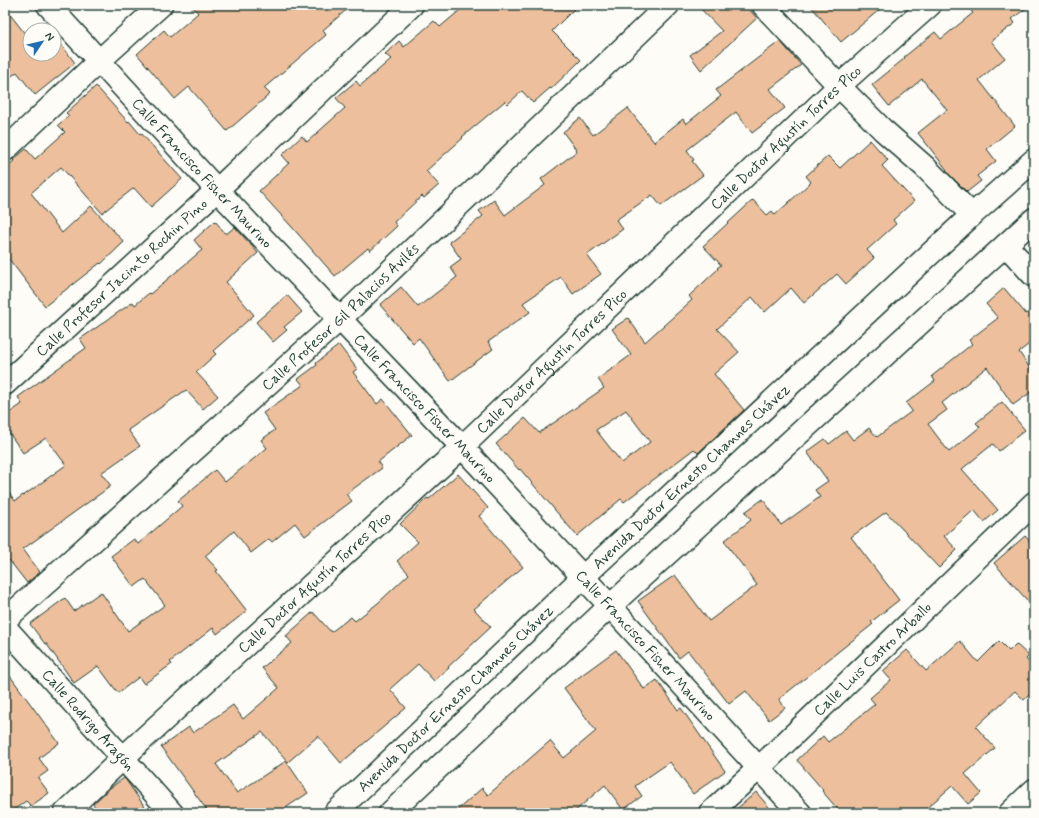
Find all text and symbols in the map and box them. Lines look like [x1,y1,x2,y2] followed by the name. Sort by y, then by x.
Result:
[22,22,62,62] north arrow
[42,30,57,44] text: N
[707,61,866,215] street label: Calle Doctor Agustín Torres Pico
[127,94,276,253] street label: Calle Francisco Fisher Maurino
[32,194,212,362] street label: Calle Profesor Jacinto Rochin Pino
[258,239,424,396] street label: Calle Profesor Gil Palacios Avilés
[473,285,632,439] street label: Calle Doctor Agustín Torres Pico
[349,330,500,488] street label: Calle Francisco Fisher Maurino
[589,380,795,574] street label: Avenida Doctor Ernesto Channes Chávez
[234,507,396,658] street label: Calle Doctor Agustín Torres Pico
[571,566,720,726] street label: Calle Francisco Fisher Maurino
[810,598,937,721] street label: Calle Luis Castro Arballo
[354,601,558,797] street label: Avenida Doctor Ernesto Channes Chávez
[37,665,139,776] street label: Calle Rodrigo Aragón

